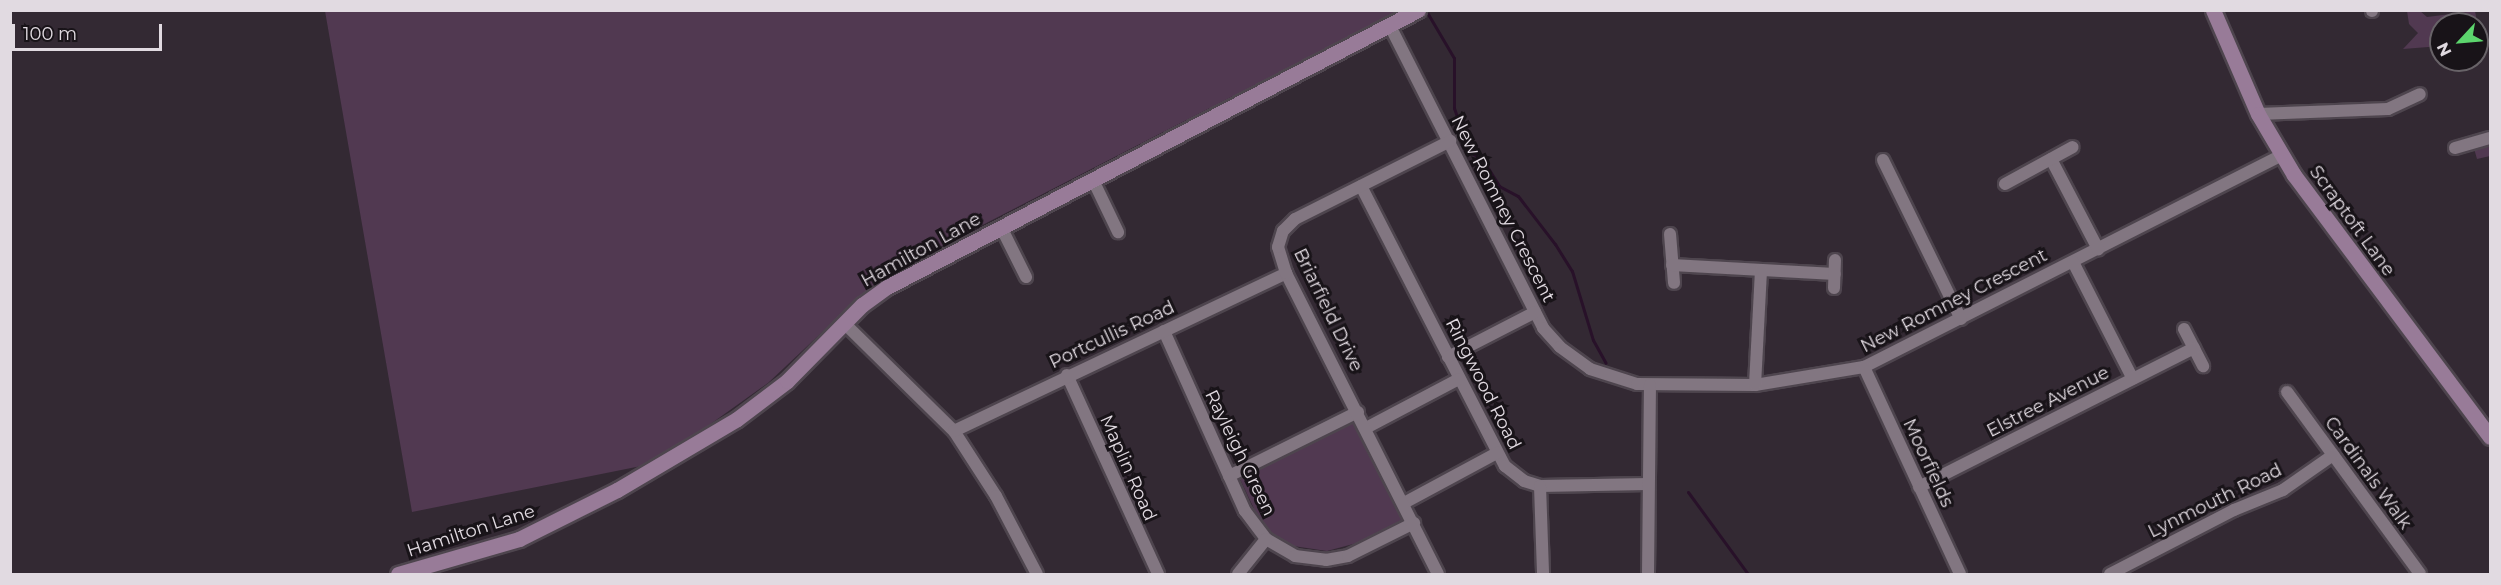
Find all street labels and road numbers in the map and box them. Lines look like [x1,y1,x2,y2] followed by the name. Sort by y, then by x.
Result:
[1447,112,1559,306] street label: New Romney Crescent
[2305,162,2399,280] street label: Scraptoft Lane
[857,208,985,292] street label: Hamilton Lane
[1289,245,1367,375] street label: Briarfield Drive
[1857,245,2051,357] street label: New Romney Crescent
[1046,297,1178,373] street label: Portcullis Road
[1441,315,1525,453] street label: Ringwood Road
[1983,362,2113,442] street label: Elstree Avenue
[1200,386,1280,520] street label: Rayleigh Green
[1095,412,1161,524] street label: Maplin Road
[2320,413,2416,533] street label: Cardinals Walk
[1898,415,1958,511] street label: Moorfields
[2145,459,2285,543] street label: Lynmouth Road
[404,500,538,562] street label: Hamilton Lane

